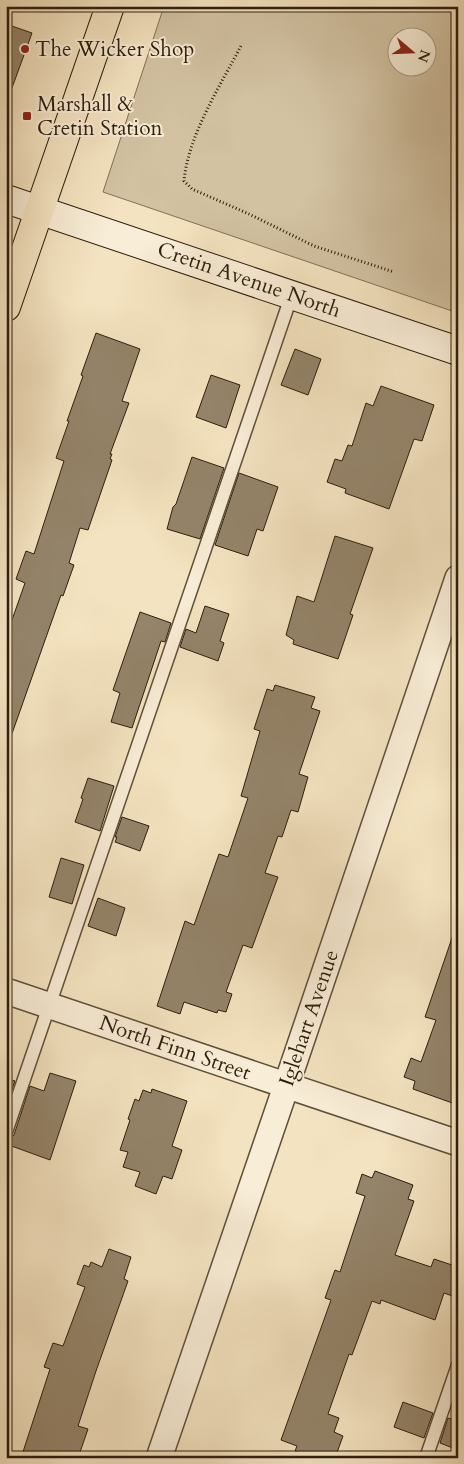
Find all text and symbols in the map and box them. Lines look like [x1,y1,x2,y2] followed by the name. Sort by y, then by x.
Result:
[386,28,436,78] north arrow
[35,35,194,64] place label: The Wicker Shop
[19,43,31,55] marker: The Wicker Shop
[413,47,435,65] text: N
[37,90,162,143] place label: Marshall & Cretin Station
[21,110,33,122] marker: Marshall & Cretin Station
[153,235,345,325] street label: Cretin Avenue North
[272,946,346,1090] street label: Iglehart Avenue
[95,1008,255,1088] street label: North Finn Street

